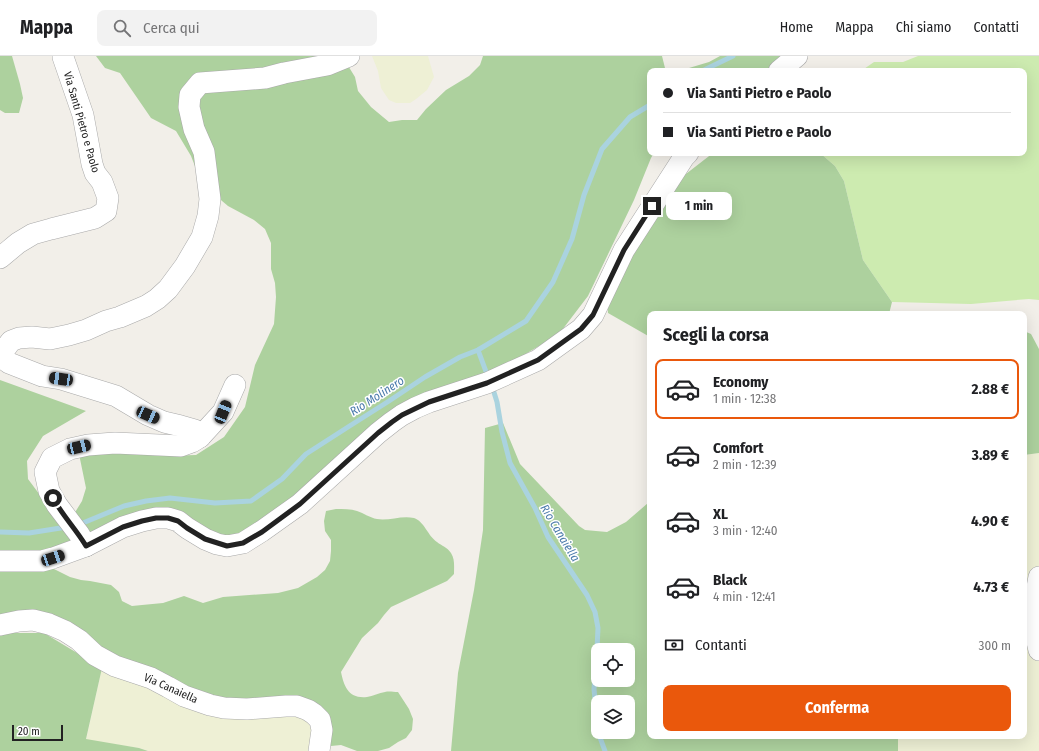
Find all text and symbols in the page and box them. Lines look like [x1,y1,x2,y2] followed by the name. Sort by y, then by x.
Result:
[97,10,377,46] search box
[20,16,73,39] text: Mappa
[111,17,133,39] icon: search
[143,19,199,37] text: Cerca qui
[780,19,813,36] text: Home
[835,19,874,36] text: Mappa
[896,19,951,36] text: Chi siamo
[973,19,1019,36] text: Contatti
[61,70,102,174] street label: Via Santi Pietro e Paolo
[687,84,832,102] text: Via Santi Pietro e Paolo
[687,123,832,141] text: Via Santi Pietro e Paolo
[666,192,732,220] callout: 1 min
[643,197,661,215] route end
[685,198,713,213] text: 1 min
[663,324,769,346] text: Scegli la corsa
[48,371,74,387] car
[665,371,701,407] icon: car
[347,373,407,419] water label: Rio Molinero
[713,373,768,391] text: Economy
[972,380,1009,398] text: 2.88 €
[713,391,776,406] text: 1 min · 12:38
[213,399,233,425] car
[135,405,161,425] car
[665,437,701,473] icon: car
[66,438,92,456] car
[713,439,764,457] text: Comfort
[972,446,1009,464] text: 3.89 €
[713,457,777,472] text: 2 min · 12:39
[44,489,62,507] route start
[537,502,583,564] water label: Rio Canaiella
[665,503,701,539] icon: car
[713,505,728,523] text: XL
[971,512,1009,530] text: 4.90 €
[713,523,777,538] text: 3 min · 12:40
[40,549,66,567] car
[665,569,701,605] icon: car
[713,571,747,589] text: Black
[973,578,1009,596] text: 4.73 €
[713,589,776,604] text: 4 min · 12:41
[663,634,685,656] icon: cash
[695,636,747,654] text: Contanti
[979,638,1011,653] text: 300 m
[591,643,635,739] map controls
[591,643,635,687] button: locate
[142,671,200,706] street label: Via Canaiella
[663,685,1011,731] button: Conferma
[591,695,635,739] button: layers
[12,723,63,742] scale bar
[18,725,40,738] text: 20 m

